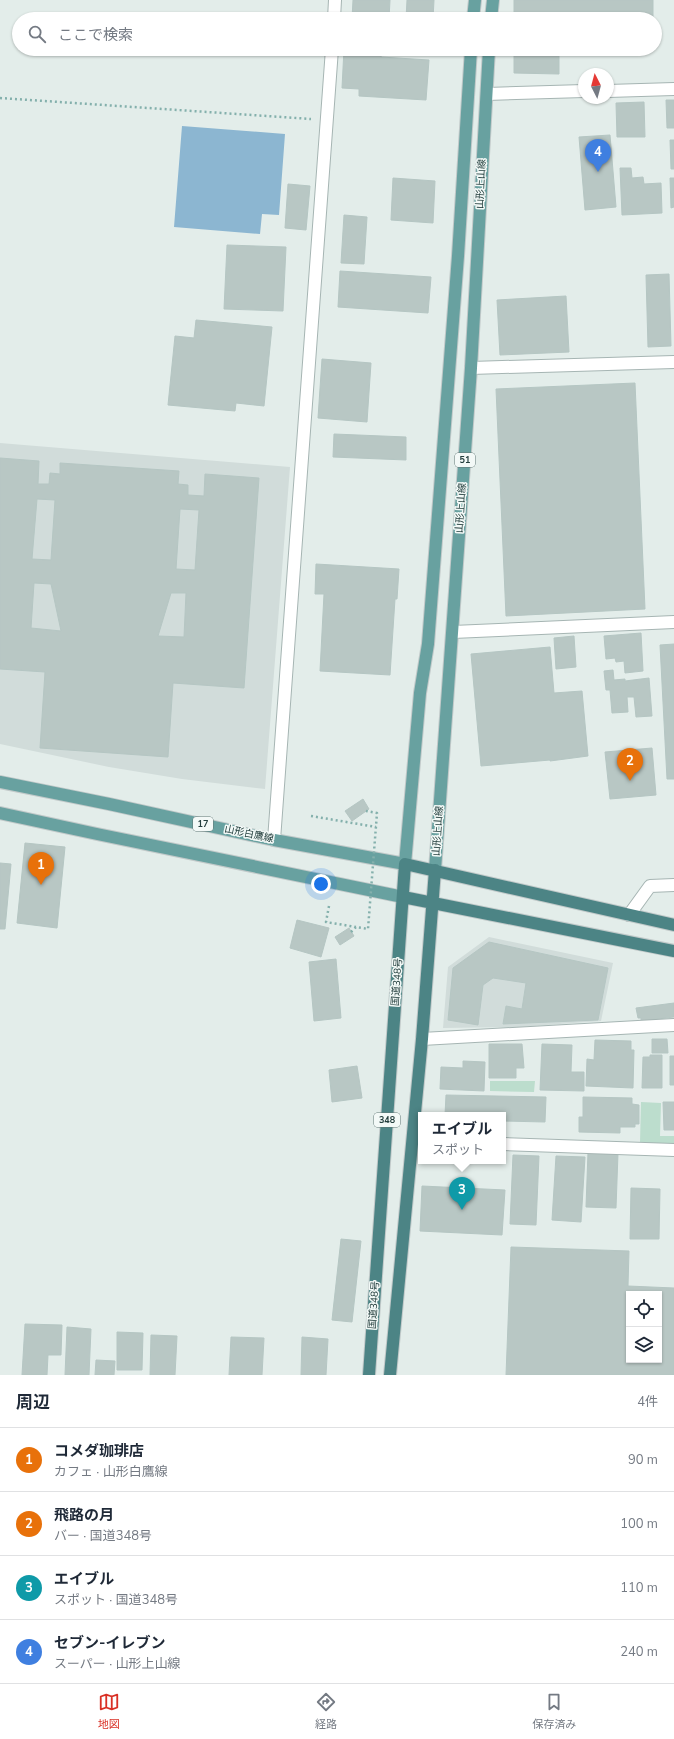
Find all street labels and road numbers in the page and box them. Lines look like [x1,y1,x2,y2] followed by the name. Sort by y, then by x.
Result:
[473,159,489,209] street label: 山形上山線
[455,453,475,467] road number: 51
[452,483,470,533] street label: 山形上山線
[429,806,447,856] street label: 山形上山線
[193,817,213,831] road number: 17
[223,822,275,846] street label: 山形白鷹線
[388,958,406,1006] street label: 国道348号
[374,1113,400,1127] road number: 348
[365,1281,383,1329] street label: 国道348号

